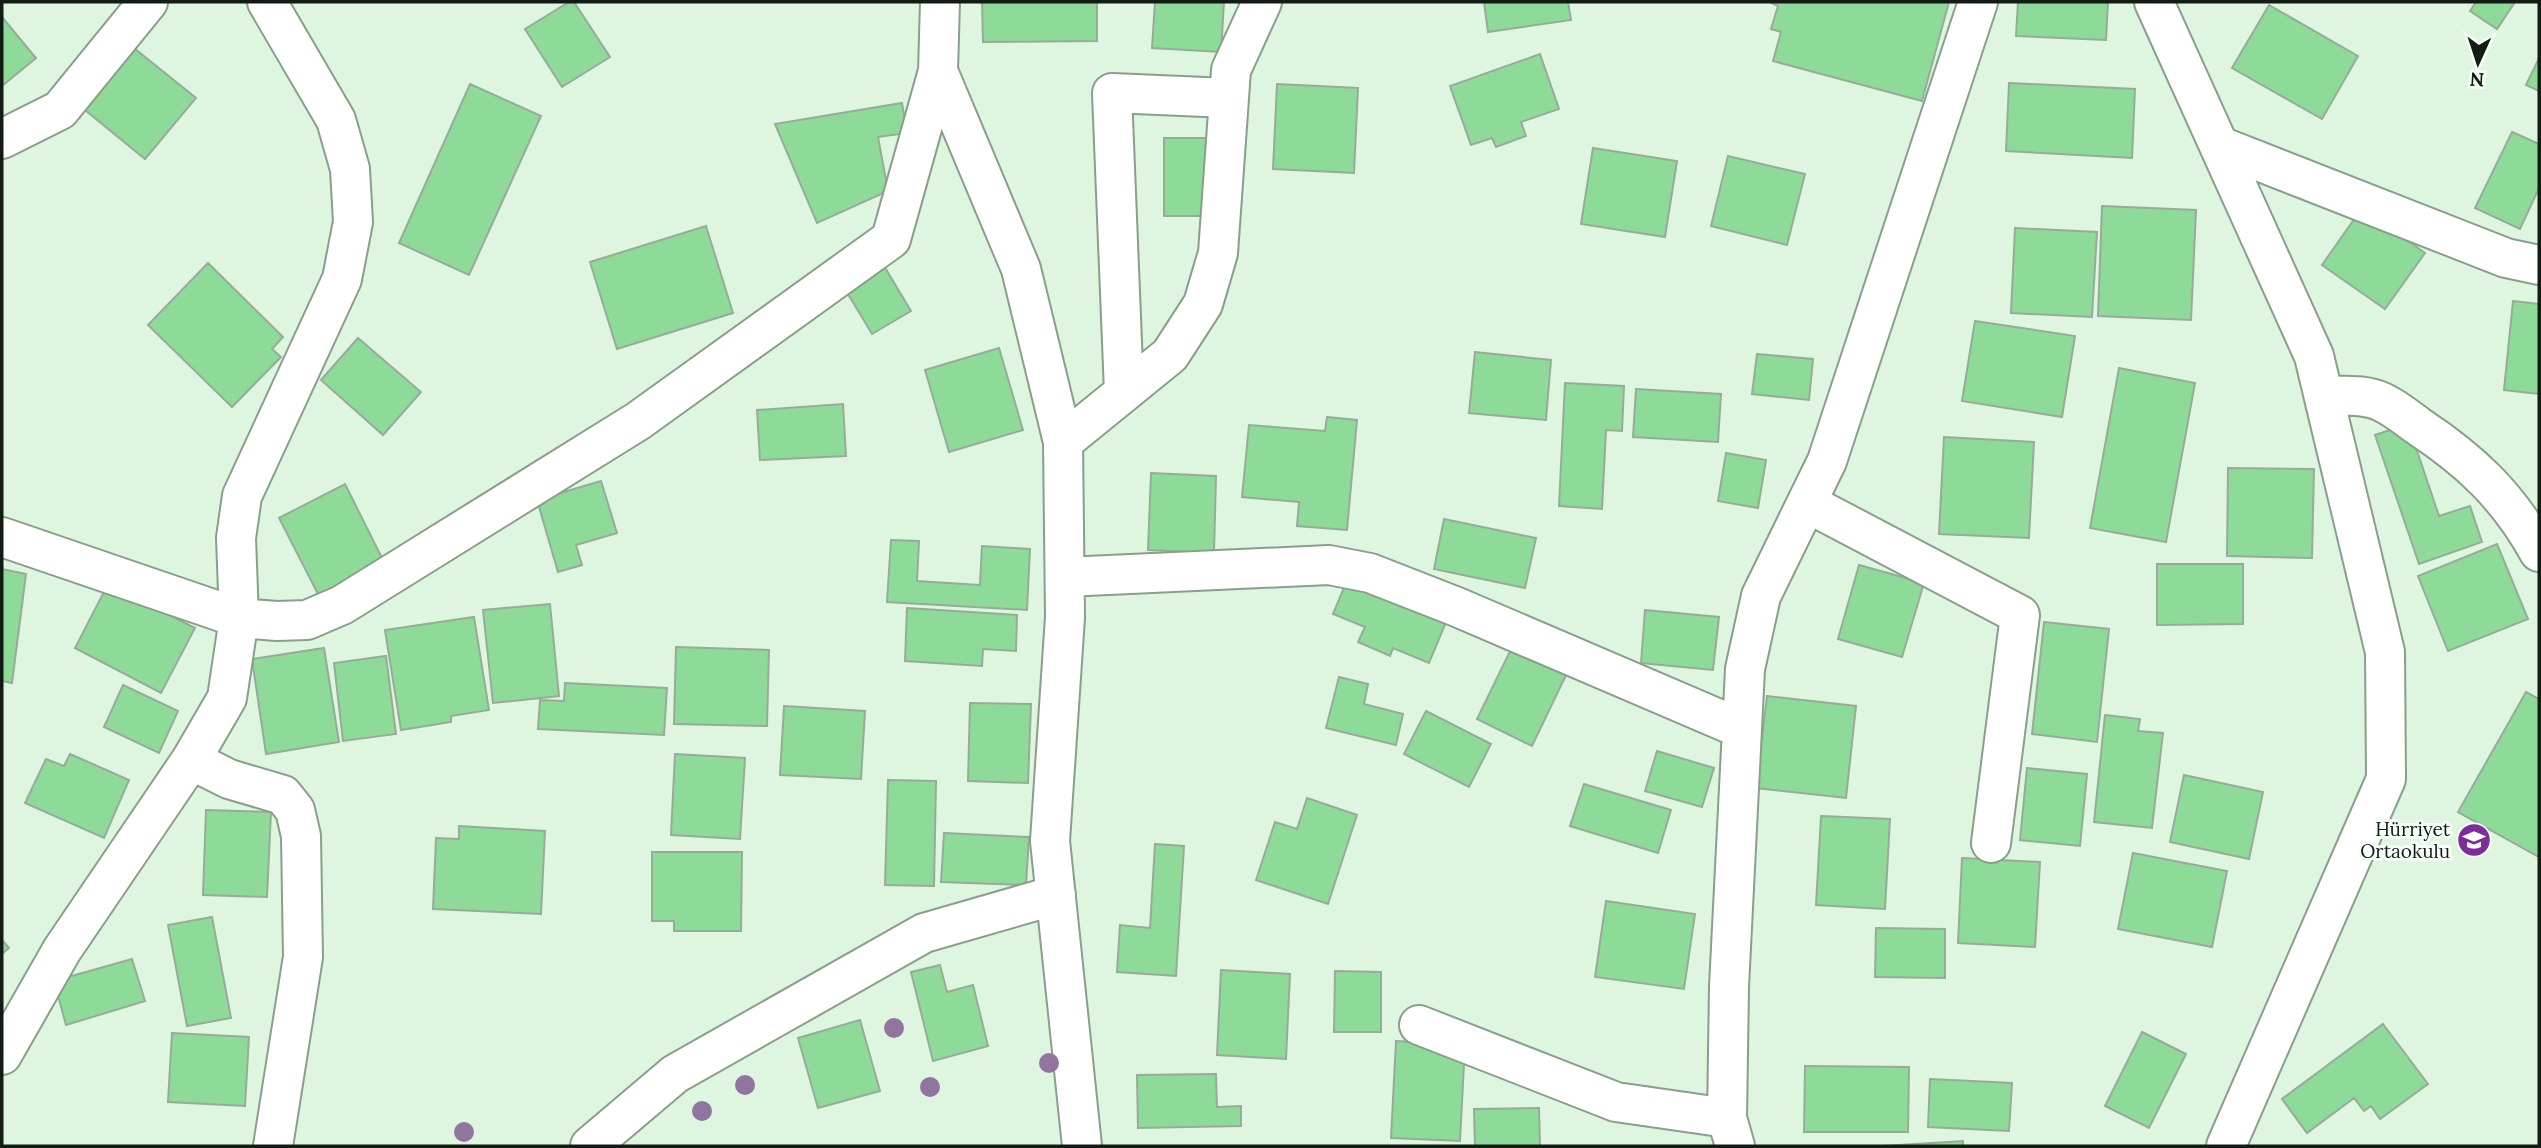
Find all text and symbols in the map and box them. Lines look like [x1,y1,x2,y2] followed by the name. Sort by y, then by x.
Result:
[2443,28,2513,98] north arrow
[2469,68,2485,92] text: N
[2360,817,2451,863] place label: Hürriyet Ortaokulu
[2455,821,2493,859] school or university icon: Hürriyet Ortaokulu

